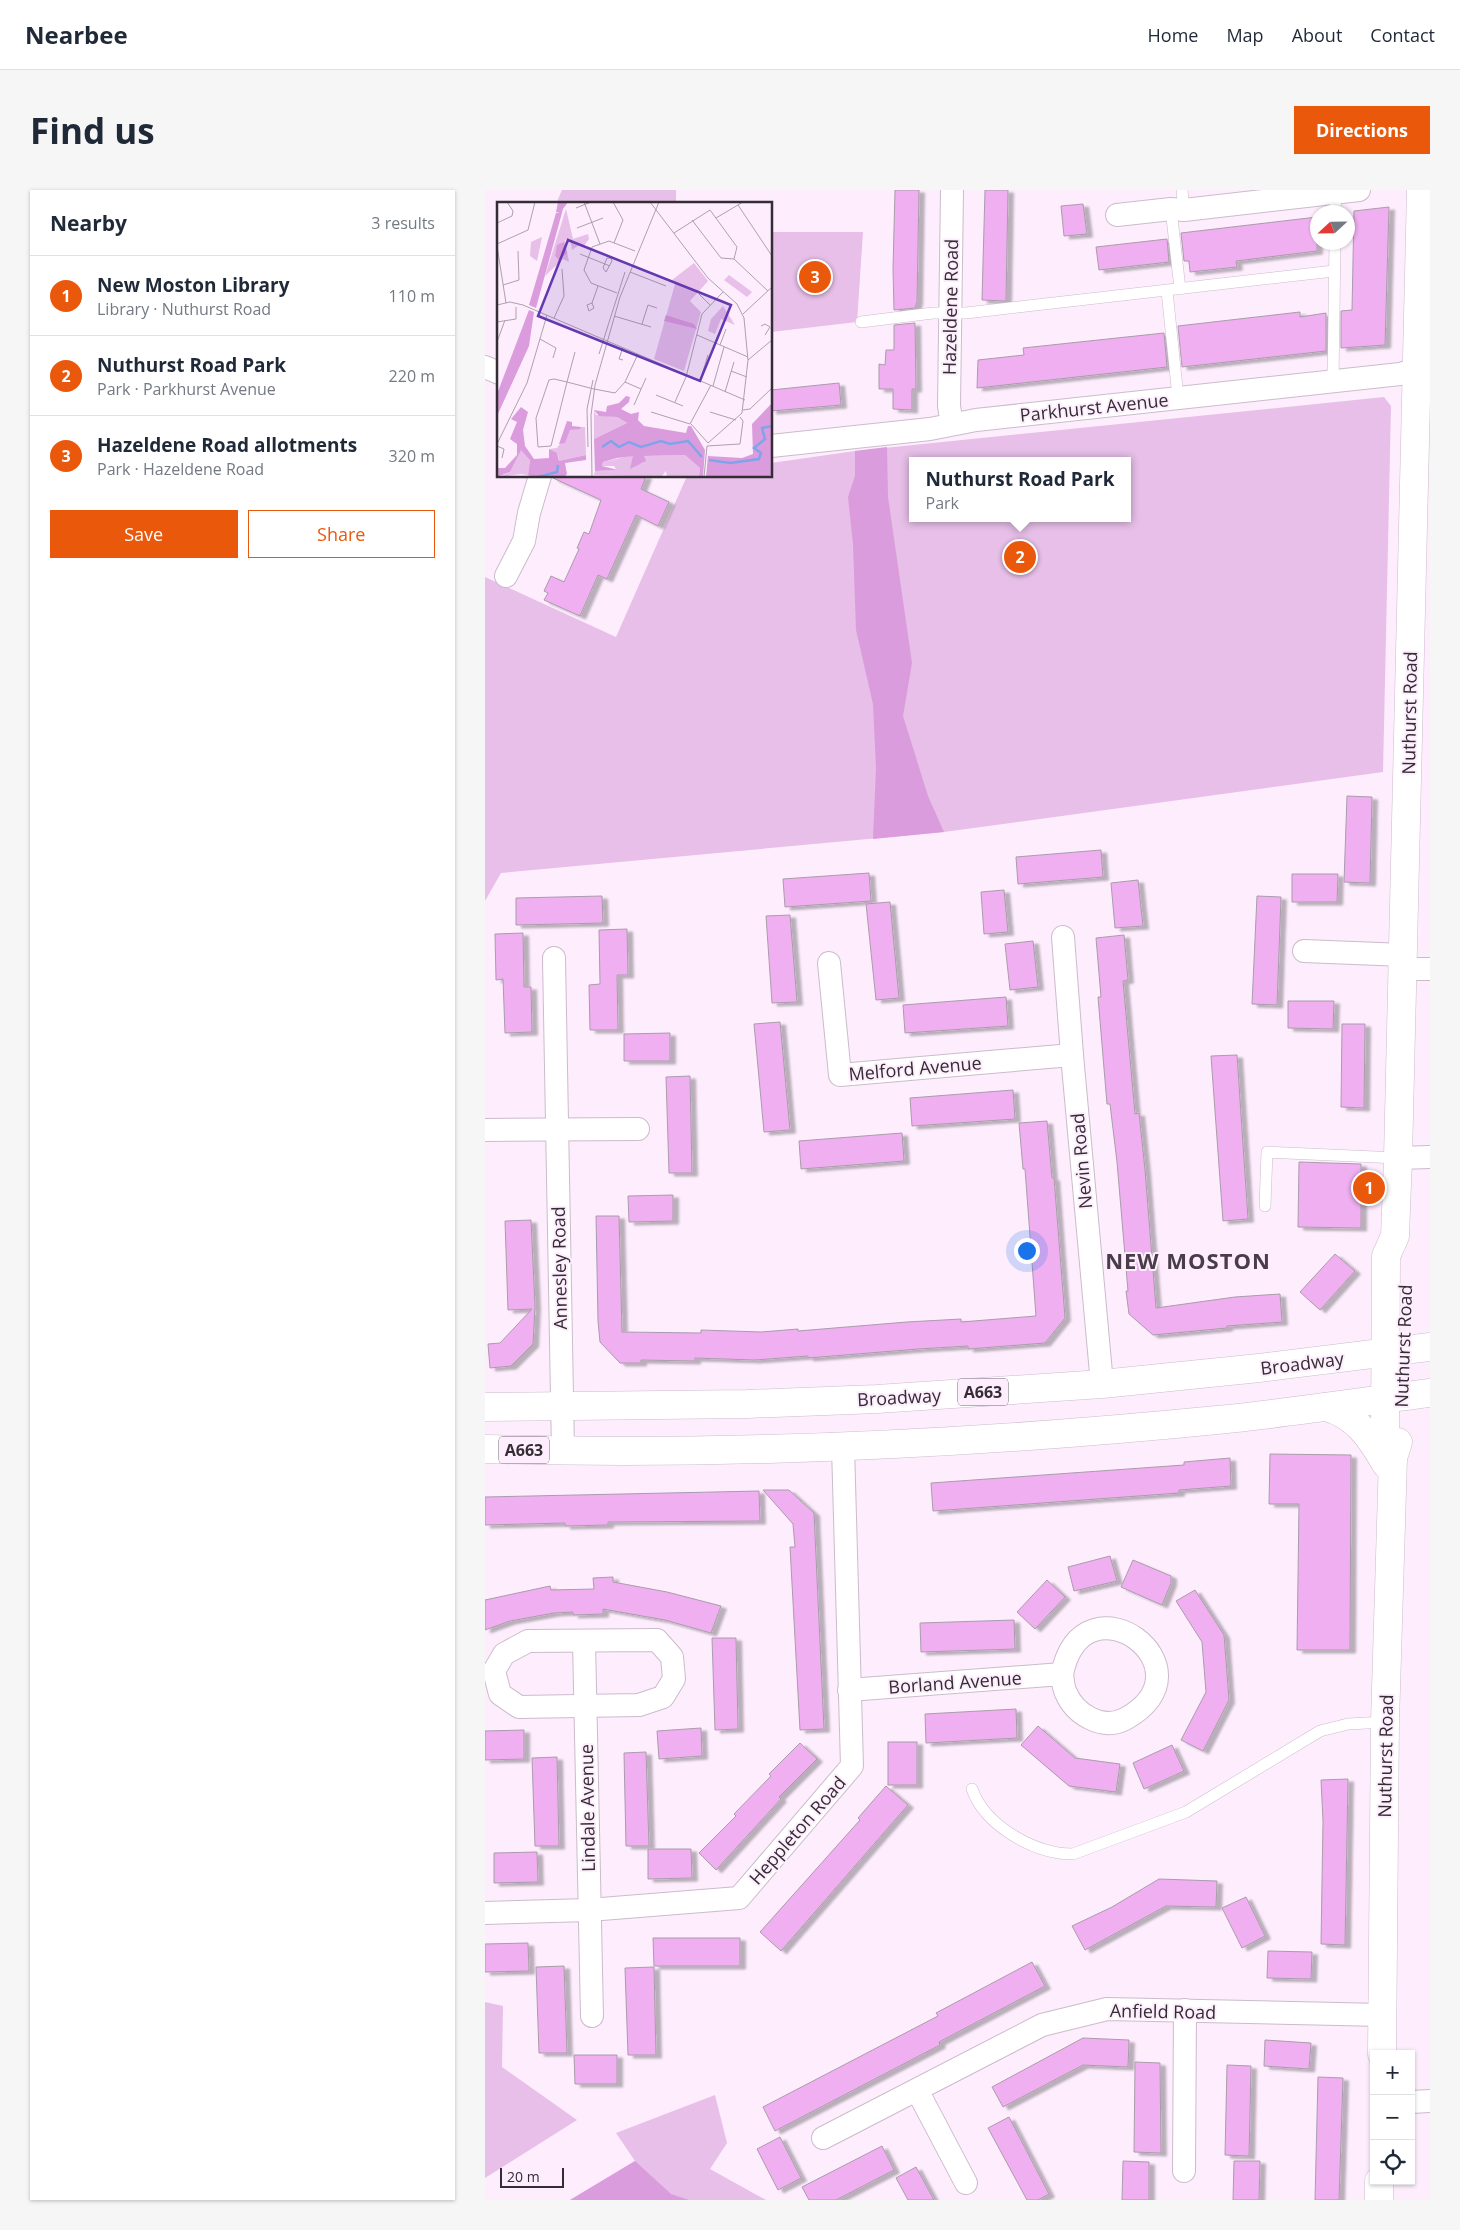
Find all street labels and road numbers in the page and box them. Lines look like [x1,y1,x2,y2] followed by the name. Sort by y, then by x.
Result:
[937,239,963,375] street label: Hazeldene Road
[1018,387,1170,427] street label: Parkhurst Avenue
[1396,651,1422,775] street label: Nuthurst Road
[847,1050,983,1086] street label: Melford Avenue
[1065,1112,1097,1210] street label: Nevin Road
[546,1206,572,1330] street label: Annesley Road
[1389,1284,1417,1408] street label: Nuthurst Road
[1259,1346,1346,1380] street label: Broadway
[958,1378,1008,1406] road number: A663
[857,1383,942,1411] street label: Broadway
[499,1436,549,1464] road number: A663
[887,1665,1023,1699] street label: Borland Avenue
[1372,1694,1398,1818] street label: Nuthurst Road
[574,1744,600,1872] street label: Lindale Avenue
[743,1771,851,1889] street label: Heppleton Road
[1110,1998,1216,2024] street label: Anfield Road

